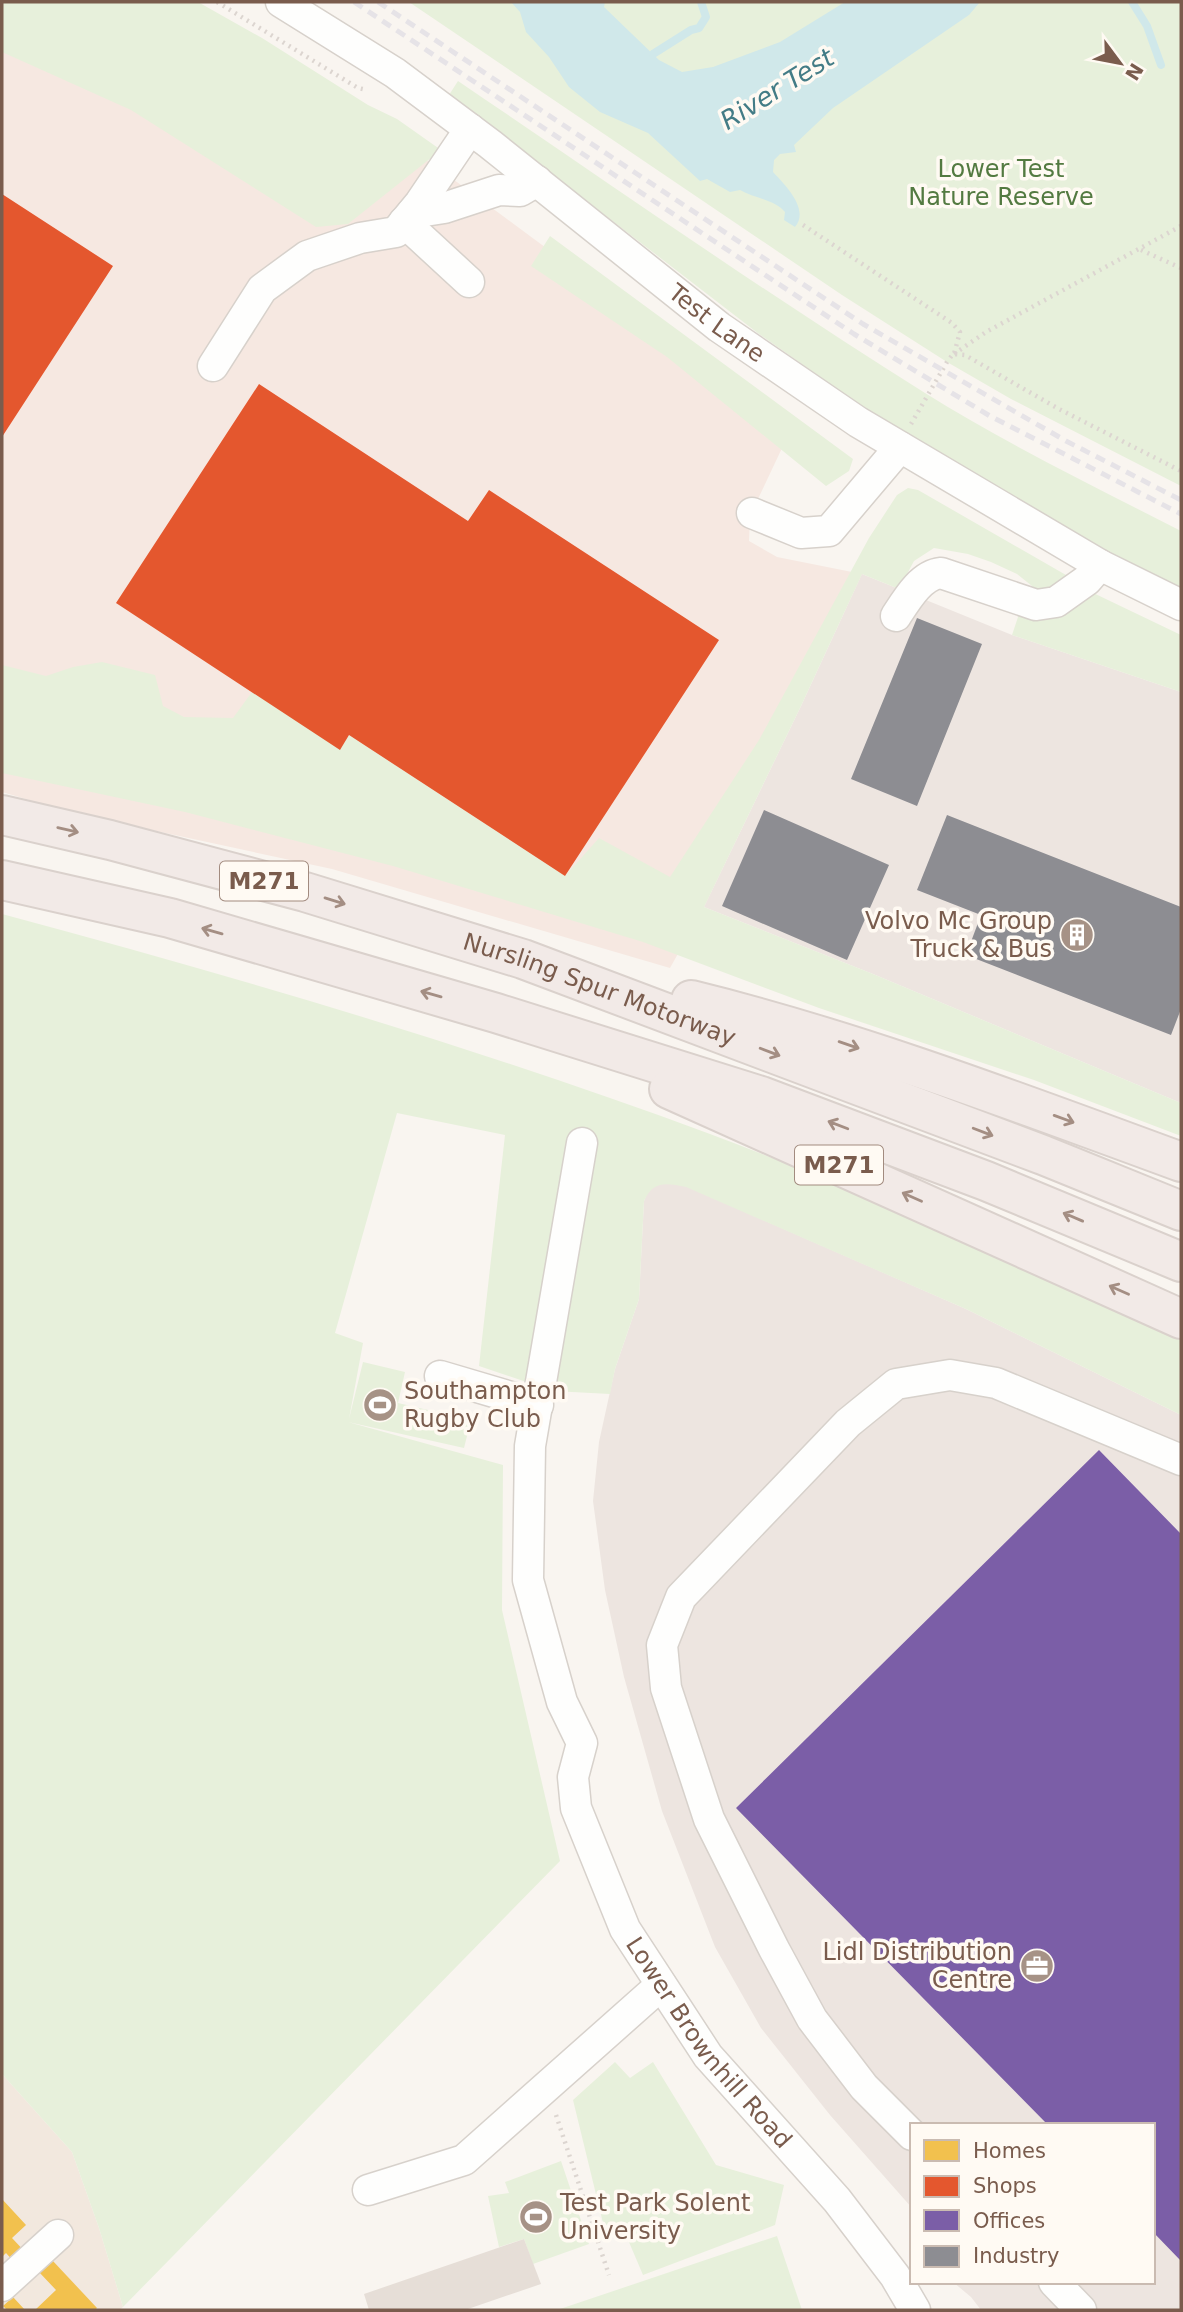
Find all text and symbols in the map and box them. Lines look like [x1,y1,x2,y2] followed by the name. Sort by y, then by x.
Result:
[1085,28,1155,98] north arrow
[715,42,840,136] water label: River Test
[1121,59,1148,85] text: N
[908,155,1094,211] park label: Lower Test Nature Reserve
[662,278,770,368] street label: Test Lane
[56,824,79,837] one-way arrow
[220,862,308,900] road number: M271
[324,896,346,909] one-way arrow
[865,907,1052,963] place label: Volvo Mc Group Truck & Bus
[1058,916,1096,954] building icon: Volvo Mc Group Truck & Bus
[202,923,224,936] one-way arrow
[460,927,740,1052] street label: Nursling Spur Motorway
[420,987,442,1000] one-way arrow
[838,1040,860,1053] one-way arrow
[759,1047,781,1059] one-way arrow
[1053,1114,1075,1126] one-way arrow
[828,1118,850,1131] one-way arrow
[972,1127,993,1139] one-way arrow
[795,1146,883,1184] road number: M271
[901,1190,923,1203] one-way arrow
[1063,1210,1084,1223] one-way arrow
[1109,1283,1130,1297] one-way arrow
[404,1377,566,1433] place label: Southampton Rugby Club
[361,1386,399,1424] sports icon: Southampton Rugby Club
[620,1932,798,2154] street label: Lower Brownhill Road
[822,1938,1012,1994] place label: Lidl Distribution Centre
[1018,1947,1056,1985] office icon: Lidl Distribution Centre
[910,2123,1155,2284] legend
[973,2139,1046,2163] text: Homes
[973,2174,1037,2198] text: Shops
[559,2189,750,2245] place label: Test Park Solent University
[517,2198,555,2236] sports icon: Test Park Solent University
[973,2209,1045,2233] text: Offices
[973,2244,1059,2268] text: Industry

